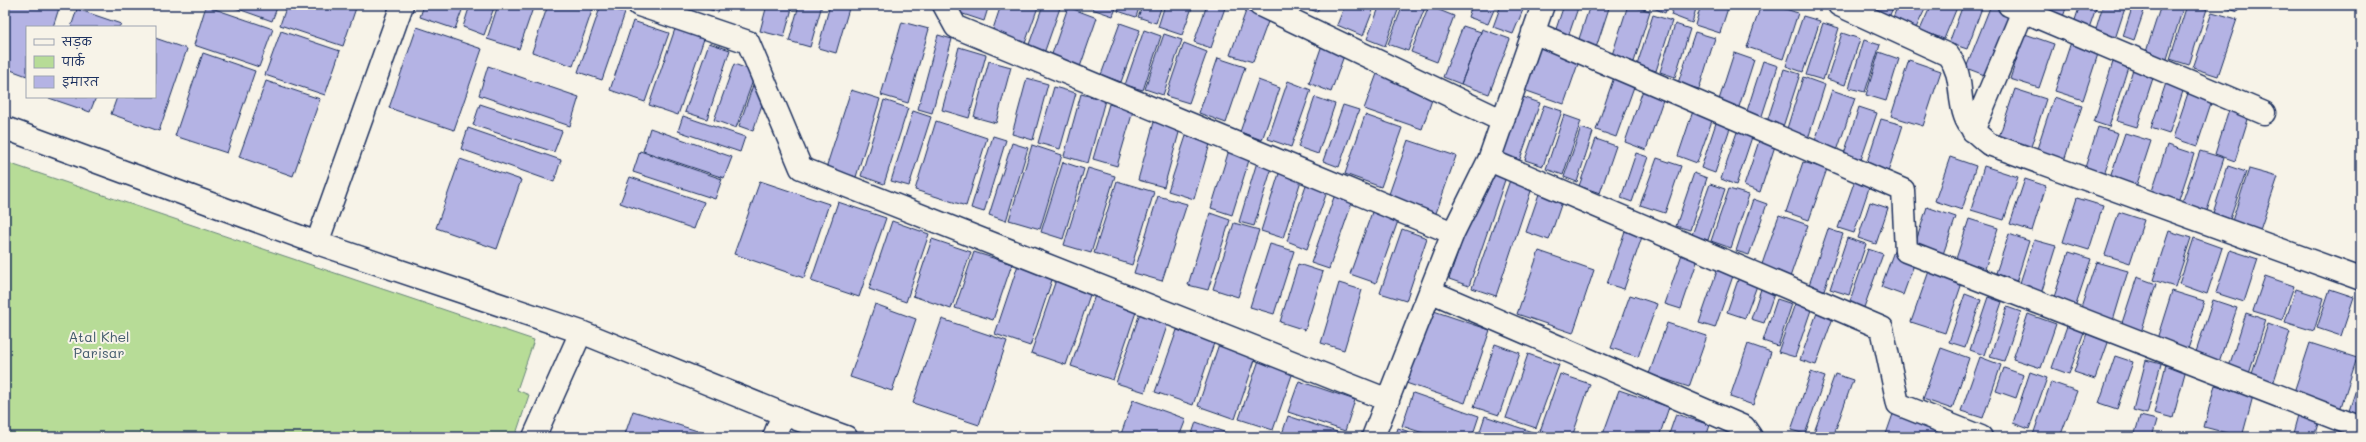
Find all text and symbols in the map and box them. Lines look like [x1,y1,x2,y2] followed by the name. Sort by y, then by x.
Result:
[26,26,156,98] legend
[61,33,93,50] text: सड़क
[61,52,86,69] text: पार्क
[62,73,100,89] text: इमारत
[68,327,130,362] park label: Atal Khel Parisar

